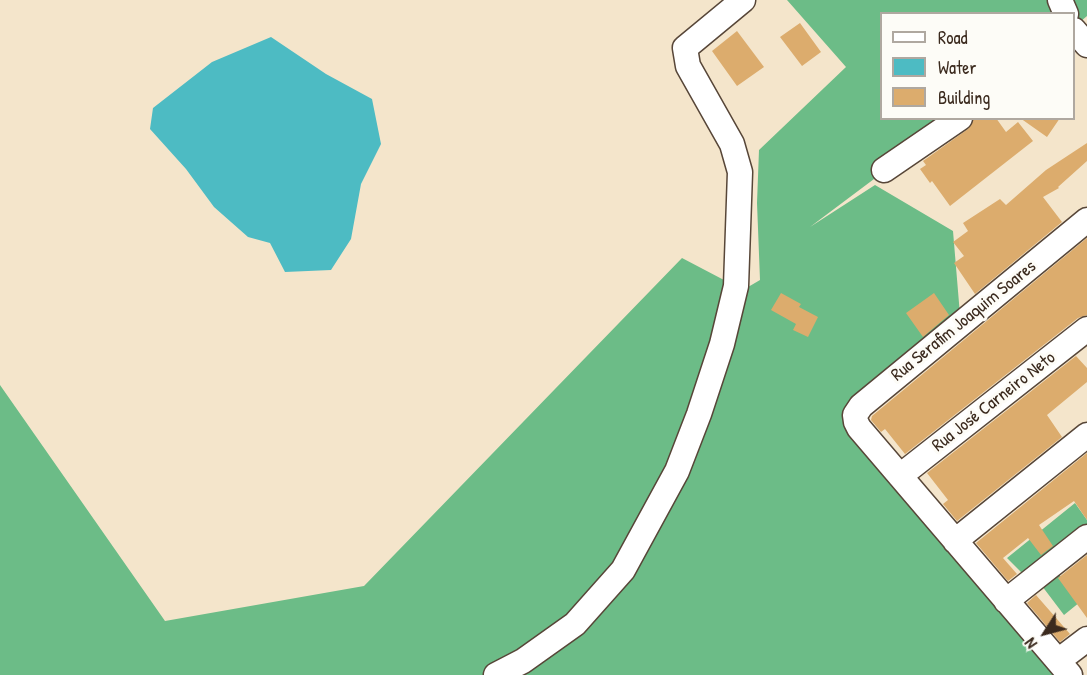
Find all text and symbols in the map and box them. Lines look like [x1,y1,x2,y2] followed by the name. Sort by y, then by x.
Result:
[880,12,1075,120] legend
[938,25,968,50] text: Road
[938,55,976,80] text: Water
[938,85,990,110] text: Building
[887,256,1041,386] street label: Rua Serafim Joaquim Soares
[928,347,1060,457] street label: Rua José Carneiro Neto
[1015,603,1075,663] north arrow
[1019,634,1042,653] text: N

